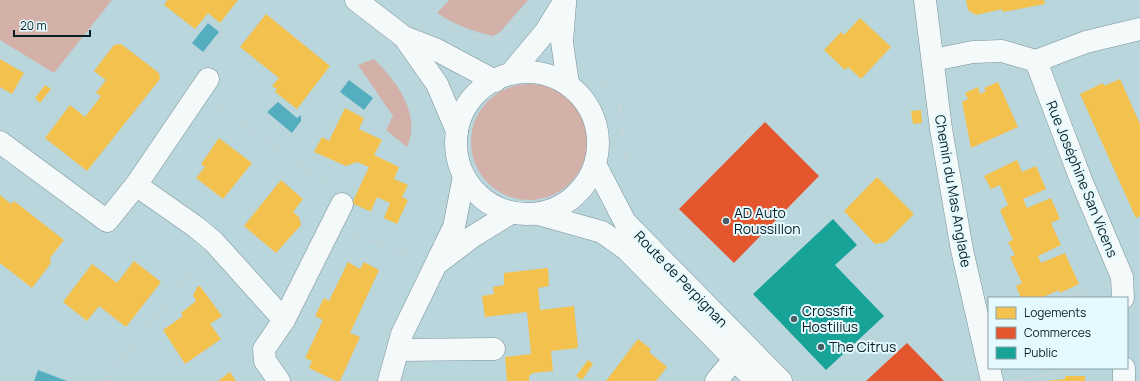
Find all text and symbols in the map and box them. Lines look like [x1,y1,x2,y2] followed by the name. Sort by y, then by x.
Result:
[14,12,90,38] scale bar
[20,17,47,34] text: 20 m
[1042,98,1123,260] street label: Rue Joséphine San Vicens
[931,113,976,269] street label: Chemin du Mas Anglade
[734,203,801,238] place label: AD Auto Roussillon
[721,216,731,226] marker: AD Auto Roussillon
[630,226,732,331] street label: Route de Perpignan
[988,297,1128,369] legend
[802,301,858,336] place label: Crossfit Hostilius
[1024,304,1086,321] text: Logements
[789,314,799,324] marker: Crossfit Hostilius
[1024,324,1091,341] text: Commerces
[829,337,896,356] place label: The Citrus
[816,342,826,352] marker: The Citrus
[1024,344,1058,361] text: Public

